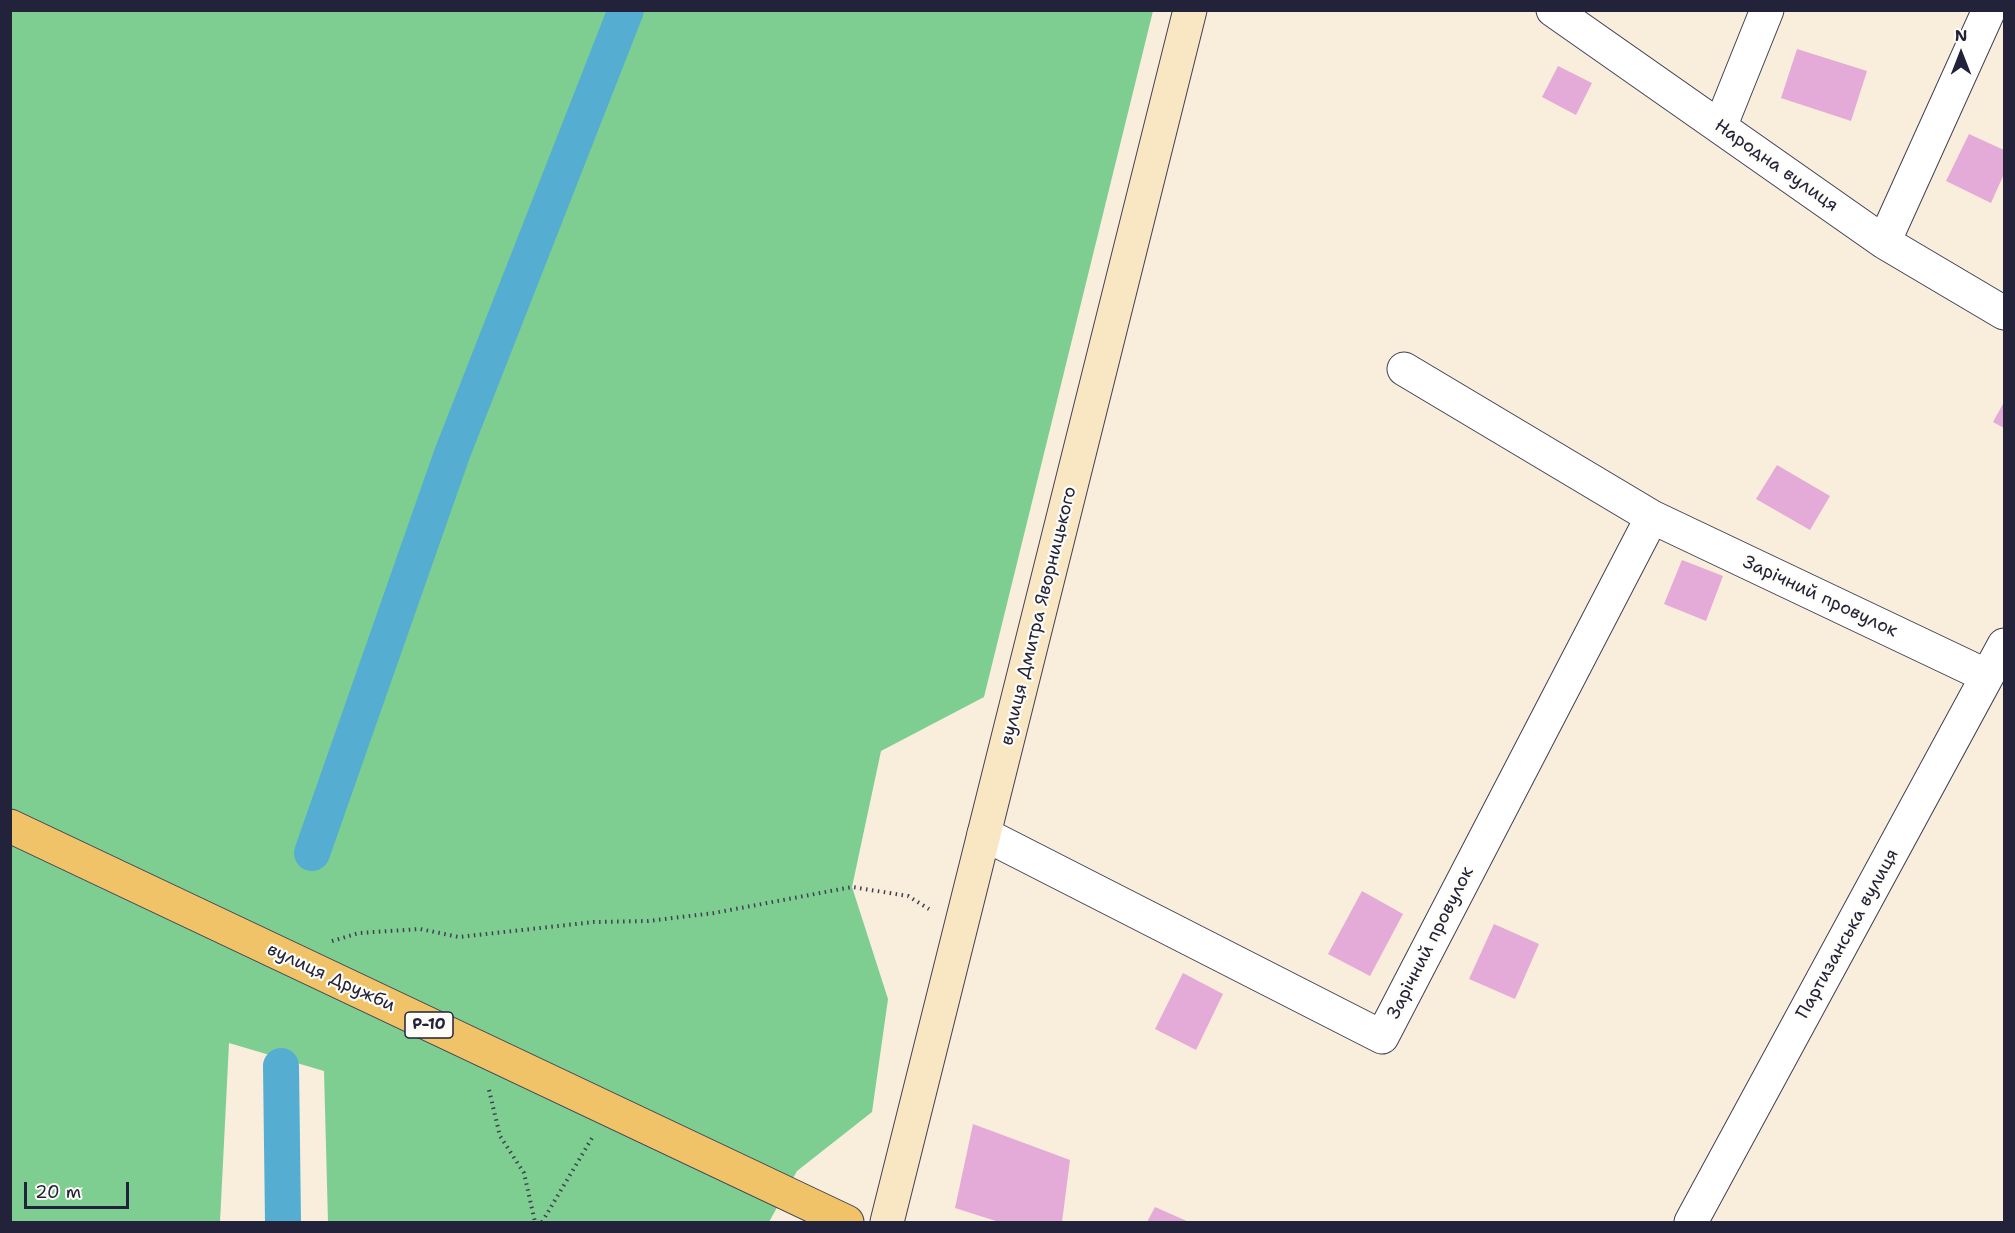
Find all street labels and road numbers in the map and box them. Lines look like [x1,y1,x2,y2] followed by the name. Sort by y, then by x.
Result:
[1710,115,1842,217] street label: Народна вулиця
[996,484,1082,748] street label: вулиця Дмитра Яворницького
[1739,552,1901,642] street label: Зарічний провулок
[1792,845,1904,1023] street label: Партизанська вулиця
[1383,863,1479,1023] street label: Зарічний провулок
[264,939,398,1017] street label: вулиця Дружби
[405,1012,453,1038] road number: Р-10

